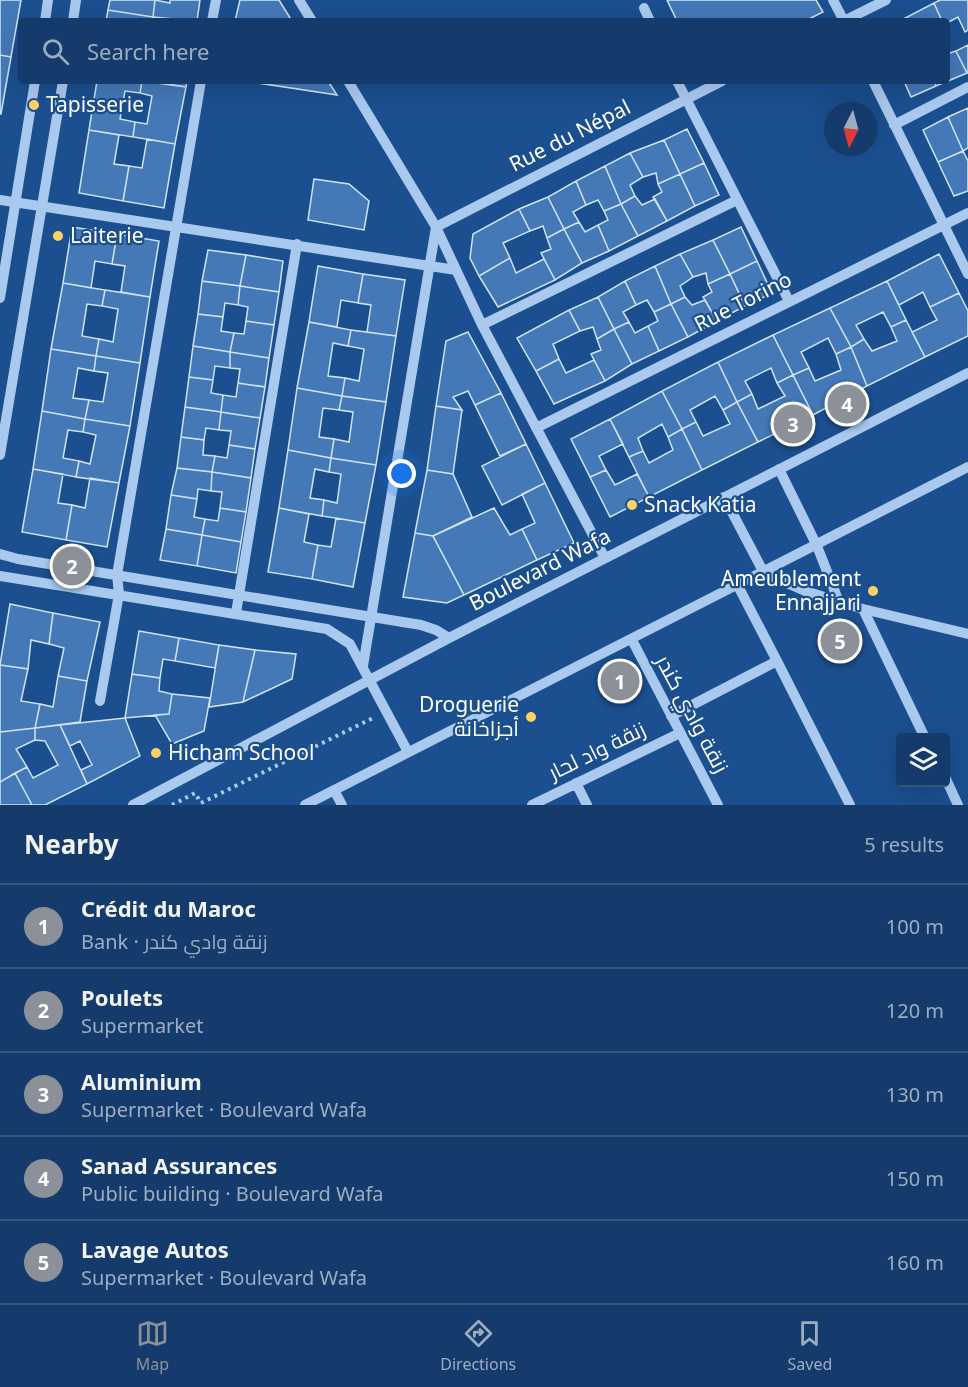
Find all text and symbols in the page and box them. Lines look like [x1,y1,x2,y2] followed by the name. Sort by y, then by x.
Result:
[18,18,950,84] search box
[39,35,72,68] icon: search
[87,36,209,66] text: Search here
[46,90,144,118] place label: Tapisserie
[504,93,635,178] street label: Rue du Népal
[27,98,41,112] marker: Tapisserie
[824,102,878,156] north arrow
[70,221,144,249] place label: Laiterie
[51,229,65,243] marker: Laiterie
[689,265,796,338] street label: Rue Torino
[828,382,866,426] pin: 4
[774,402,812,446] pin: 3
[387,459,416,488] your location
[644,490,757,518] place label: Snack Katia
[625,498,639,512] marker: Snack Katia
[464,521,615,617] street label: Boulevard Wafa
[52,544,92,588] pin: 2
[721,564,861,616] place label: Ameublement Ennajjari
[866,584,880,598] marker: Ameublement Ennajjari
[820,618,860,664] pin: 5
[647,649,736,779] street label: زنقة وادي كندر
[600,658,640,704] pin: 1
[419,690,519,742] place label: Droguerie أجزاخانة
[524,710,538,724] marker: Droguerie أجزاخانة
[542,715,650,786] street label: زنقة واد لحار
[896,733,950,787] map controls
[896,733,950,787] button: layers
[168,738,314,766] place label: Hicham School
[149,746,163,760] marker: Hicham School
[24,826,119,862] text: Nearby
[864,831,944,858] text: 5 results
[81,893,256,923] text: Crédit du Maroc
[38,913,49,940] text: 1
[886,913,944,940] text: 100 m
[81,928,268,955] text: Bank · زنقة وادي كندر
[81,982,163,1012] text: Poulets
[38,997,49,1024] text: 2
[886,997,944,1024] text: 120 m
[81,1012,204,1039] text: Supermarket
[81,1066,202,1096] text: Aluminium
[38,1081,49,1108] text: 3
[886,1081,944,1108] text: 130 m
[81,1096,367,1123] text: Supermarket · Boulevard Wafa
[81,1150,277,1180] text: Sanad Assurances
[38,1165,49,1192] text: 4
[886,1165,944,1192] text: 150 m
[81,1180,384,1207] text: Public building · Boulevard Wafa
[81,1234,229,1264] text: Lavage Autos
[38,1249,49,1276] text: 5
[886,1249,944,1276] text: 160 m
[81,1264,367,1291] text: Supermarket · Boulevard Wafa
[136,1317,169,1375] tab: Map
[440,1317,516,1375] tab: Directions
[788,1317,832,1375] tab: Saved

